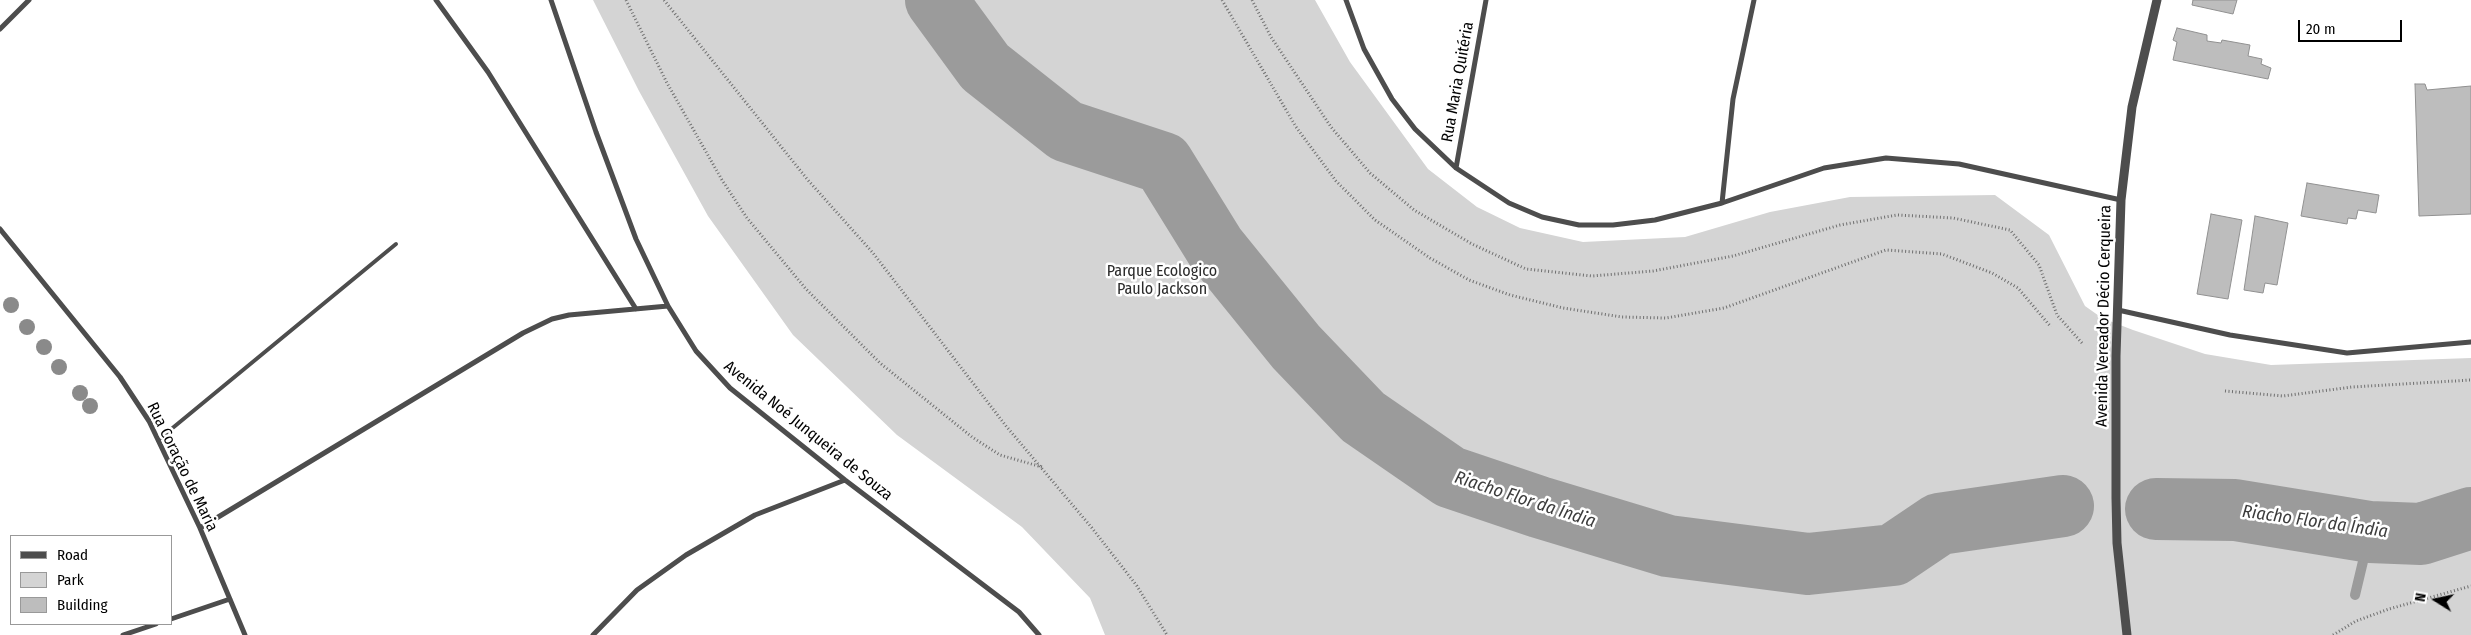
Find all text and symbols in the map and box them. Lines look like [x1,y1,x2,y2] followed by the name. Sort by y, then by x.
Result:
[2301,10,2405,42] scale bar
[1438,20,1478,144] street label: Rua Maria Quitéria
[2306,20,2336,38] text: 20 m
[2092,205,2116,427] street label: Avenida Vereador Décio Cerqueira
[1107,262,1217,300] park label: Parque Ecologico Paulo Jackson
[720,357,896,505] street label: Avenida Noé Junqueira de Souza
[142,399,222,535] street label: Rua Coração de Maria
[1452,467,1598,533] water label: Riacho Flor da Índia
[2241,501,2389,543] water label: Riacho Flor da Índia
[10,535,172,625] legend
[57,546,88,564] text: Road
[57,571,84,589] text: Park
[2411,575,2461,625] north arrow
[2412,592,2430,603] text: N
[57,596,108,614] text: Building

